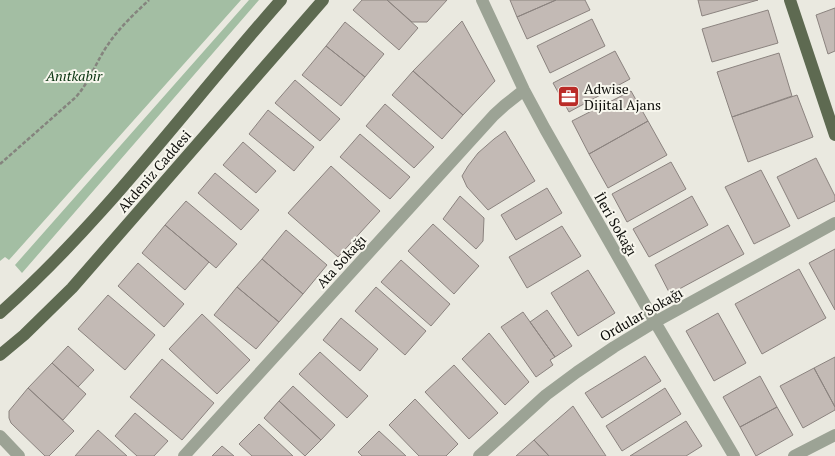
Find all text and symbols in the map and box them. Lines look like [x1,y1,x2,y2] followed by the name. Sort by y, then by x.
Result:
[45,66,103,85] park label: Anıtkabir
[584,79,661,114] place label: Adwise Dijital Ajans
[556,83,582,109] office icon: Adwise Dijital Ajans
[113,126,195,216] street label: Akdeniz Caddesi
[590,189,642,259] street label: İleri Sokağı
[312,230,370,292] street label: Ata Sokağı
[596,283,686,345] street label: Ordular Sokağı

